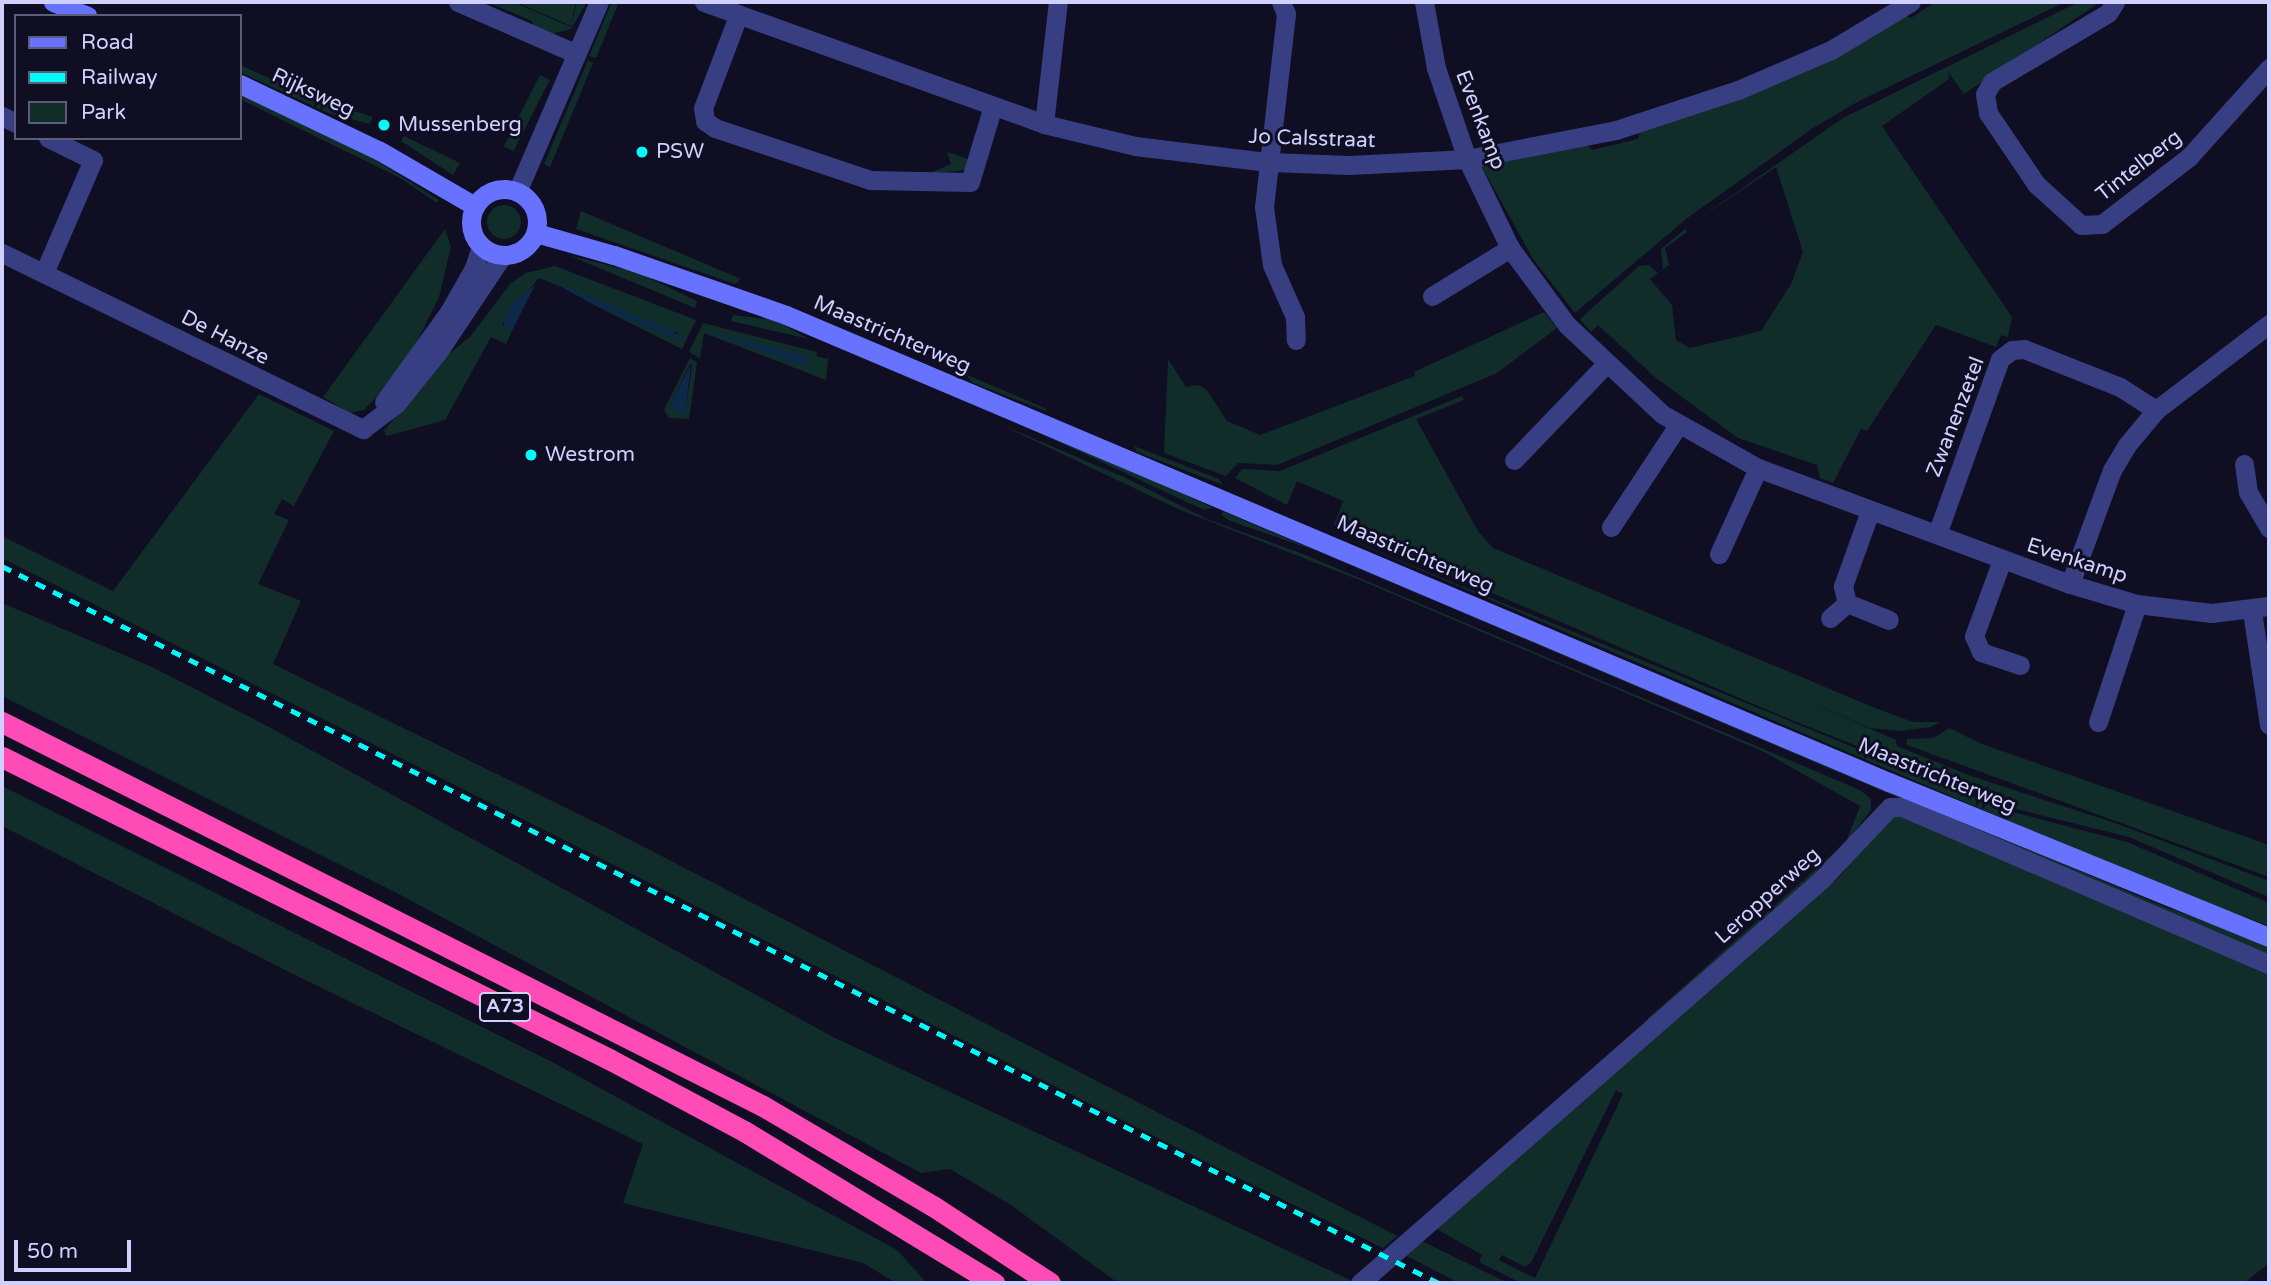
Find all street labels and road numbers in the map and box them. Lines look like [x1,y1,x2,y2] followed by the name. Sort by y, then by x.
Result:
[268,63,358,123] street label: Rijksweg
[1450,67,1510,173] street label: Evenkamp
[1248,124,1376,154] street label: Jo Calsstraat
[2091,125,2187,207] street label: Tintelberg
[810,291,974,379] street label: Maastrichterweg
[177,305,273,371] street label: De Hanze
[1922,353,1990,481] street label: Zwanenzetel
[1333,511,1497,599] street label: Maastrichterweg
[2024,533,2130,589] street label: Evenkamp
[1854,733,2020,819] street label: Maastrichterweg
[1710,842,1826,950] street label: Leropperweg
[479,992,531,1023] road number: A73

